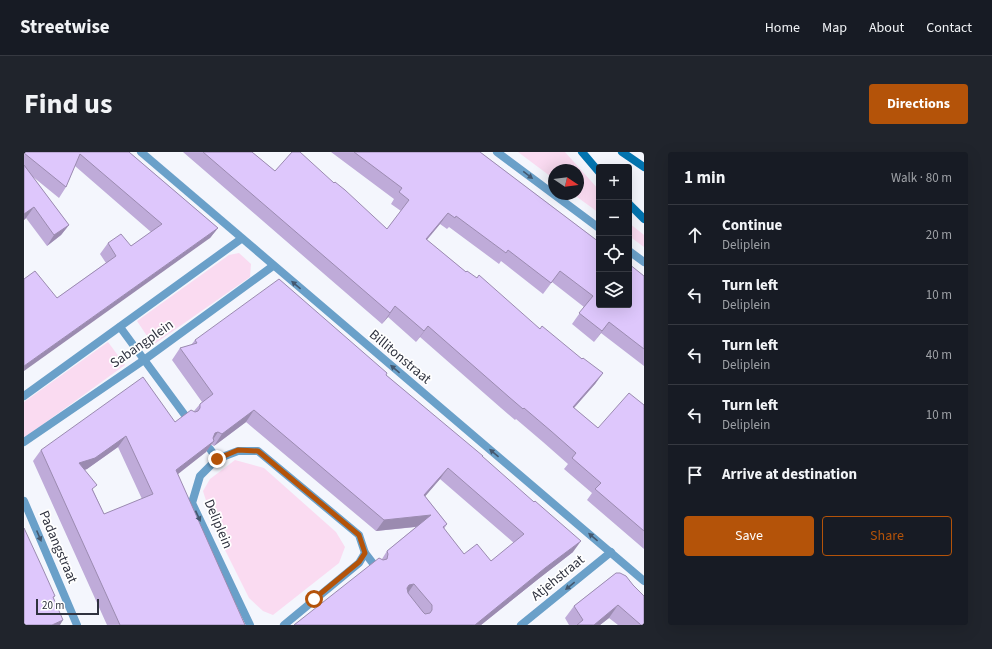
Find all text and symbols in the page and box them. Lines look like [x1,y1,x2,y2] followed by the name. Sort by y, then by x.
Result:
[20,14,110,41] text: Streetwise
[765,18,800,38] text: Home
[822,18,847,38] text: Map
[869,18,904,38] text: About
[926,18,972,38] text: Contact
[24,84,112,124] text: Find us
[869,84,968,124] button: Directions
[548,164,584,200] north arrow
[596,164,632,308] map controls
[596,164,632,200] button: +
[684,166,725,190] text: 1 min
[891,169,952,187] text: Walk · 80 m
[523,171,533,179] one-way arrow
[596,200,632,236] button: −
[722,215,782,236] text: Continue
[684,224,706,246] icon: ahead
[926,226,952,244] text: 20 m
[596,236,632,272] button: locate
[722,236,770,254] text: Deliplein
[596,272,632,308] button: layers
[722,275,778,296] text: Turn left
[290,281,301,290] one-way arrow
[684,284,706,306] icon: left
[926,286,952,304] text: 10 m
[722,296,770,314] text: Deliplein
[106,315,178,373] street label: Sabangplein
[365,325,436,389] street label: Billitonstraat
[722,335,778,356] text: Turn left
[684,344,706,366] icon: left
[926,346,952,364] text: 40 m
[722,356,770,374] text: Deliplein
[389,365,400,374] one-way arrow
[722,395,778,416] text: Turn left
[684,404,706,426] icon: left
[926,406,952,424] text: 10 m
[722,416,770,434] text: Deliplein
[489,449,499,458] one-way arrow
[208,450,226,468] route end
[684,464,706,486] icon: arrive
[722,464,857,485] text: Arrive at destination
[199,496,237,552] street label: Deliplein
[34,507,82,587] street label: Padangstraat
[195,510,201,522] one-way arrow
[684,516,814,556] button: Save
[822,516,952,556] button: Share
[37,531,43,543] one-way arrow
[588,533,598,542] one-way arrow
[527,550,589,606] street label: Atjehstraat
[564,581,575,590] one-way arrow
[305,590,323,608] route start
[36,597,99,616] scale bar
[42,598,64,613] text: 20 m

